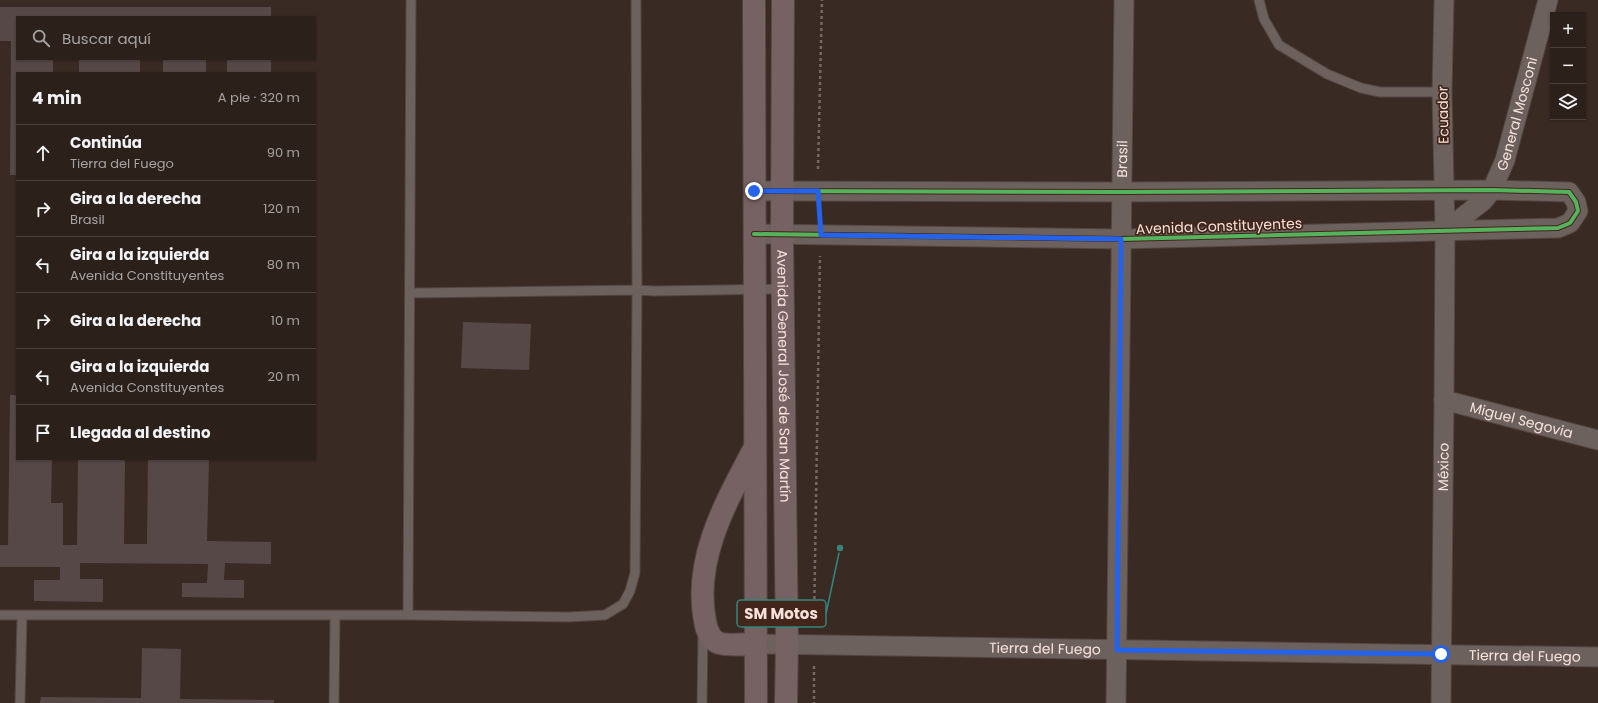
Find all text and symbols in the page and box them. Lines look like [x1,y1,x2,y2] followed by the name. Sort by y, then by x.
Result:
[1550,12,1586,120] map controls
[1550,12,1586,48] button: +
[16,16,316,60] search box
[30,27,52,49] icon: search
[62,28,151,49] text: Buscar aquí
[1550,48,1586,84] button: −
[1491,55,1542,174] street label: General Mosconi
[1550,84,1586,120] button: layers
[32,86,82,110] text: 4 min
[1432,86,1454,144] street label: Ecuador
[218,88,300,107] text: A pie · 320 m
[70,132,142,153] text: Continúa
[1112,140,1132,178] street label: Brasil
[32,142,54,164] icon: ahead
[267,143,300,162] text: 90 m
[70,154,174,173] text: Tierra del Fuego
[745,182,763,200] route end
[70,188,201,209] text: Gira a la derecha
[32,198,54,220] icon: right
[263,199,300,218] text: 120 m
[70,210,105,229] text: Brasil
[1136,213,1302,239] street label: Avenida Constituyentes
[70,244,209,265] text: Gira a la izquierda
[772,249,795,503] street label: Avenida General José de San Martín
[32,254,54,276] icon: left
[267,255,300,274] text: 80 m
[70,266,224,285] text: Avenida Constituyentes
[32,310,54,332] icon: right
[70,310,201,331] text: Gira a la derecha
[271,311,300,330] text: 10 m
[70,356,209,377] text: Gira a la izquierda
[32,366,54,388] icon: left
[267,367,300,386] text: 20 m
[70,378,224,397] text: Avenida Constituyentes
[1468,397,1575,443] street label: Miguel Segovia
[32,422,54,444] icon: arrive
[70,422,211,443] text: Llegada al destino
[1433,443,1454,491] street label: México
[737,600,826,627] callout: SM Motos
[744,603,818,624] text: SM Motos
[989,638,1101,659] street label: Tierra del Fuego
[1432,645,1450,663] route start
[1469,645,1581,667] street label: Tierra del Fuego

